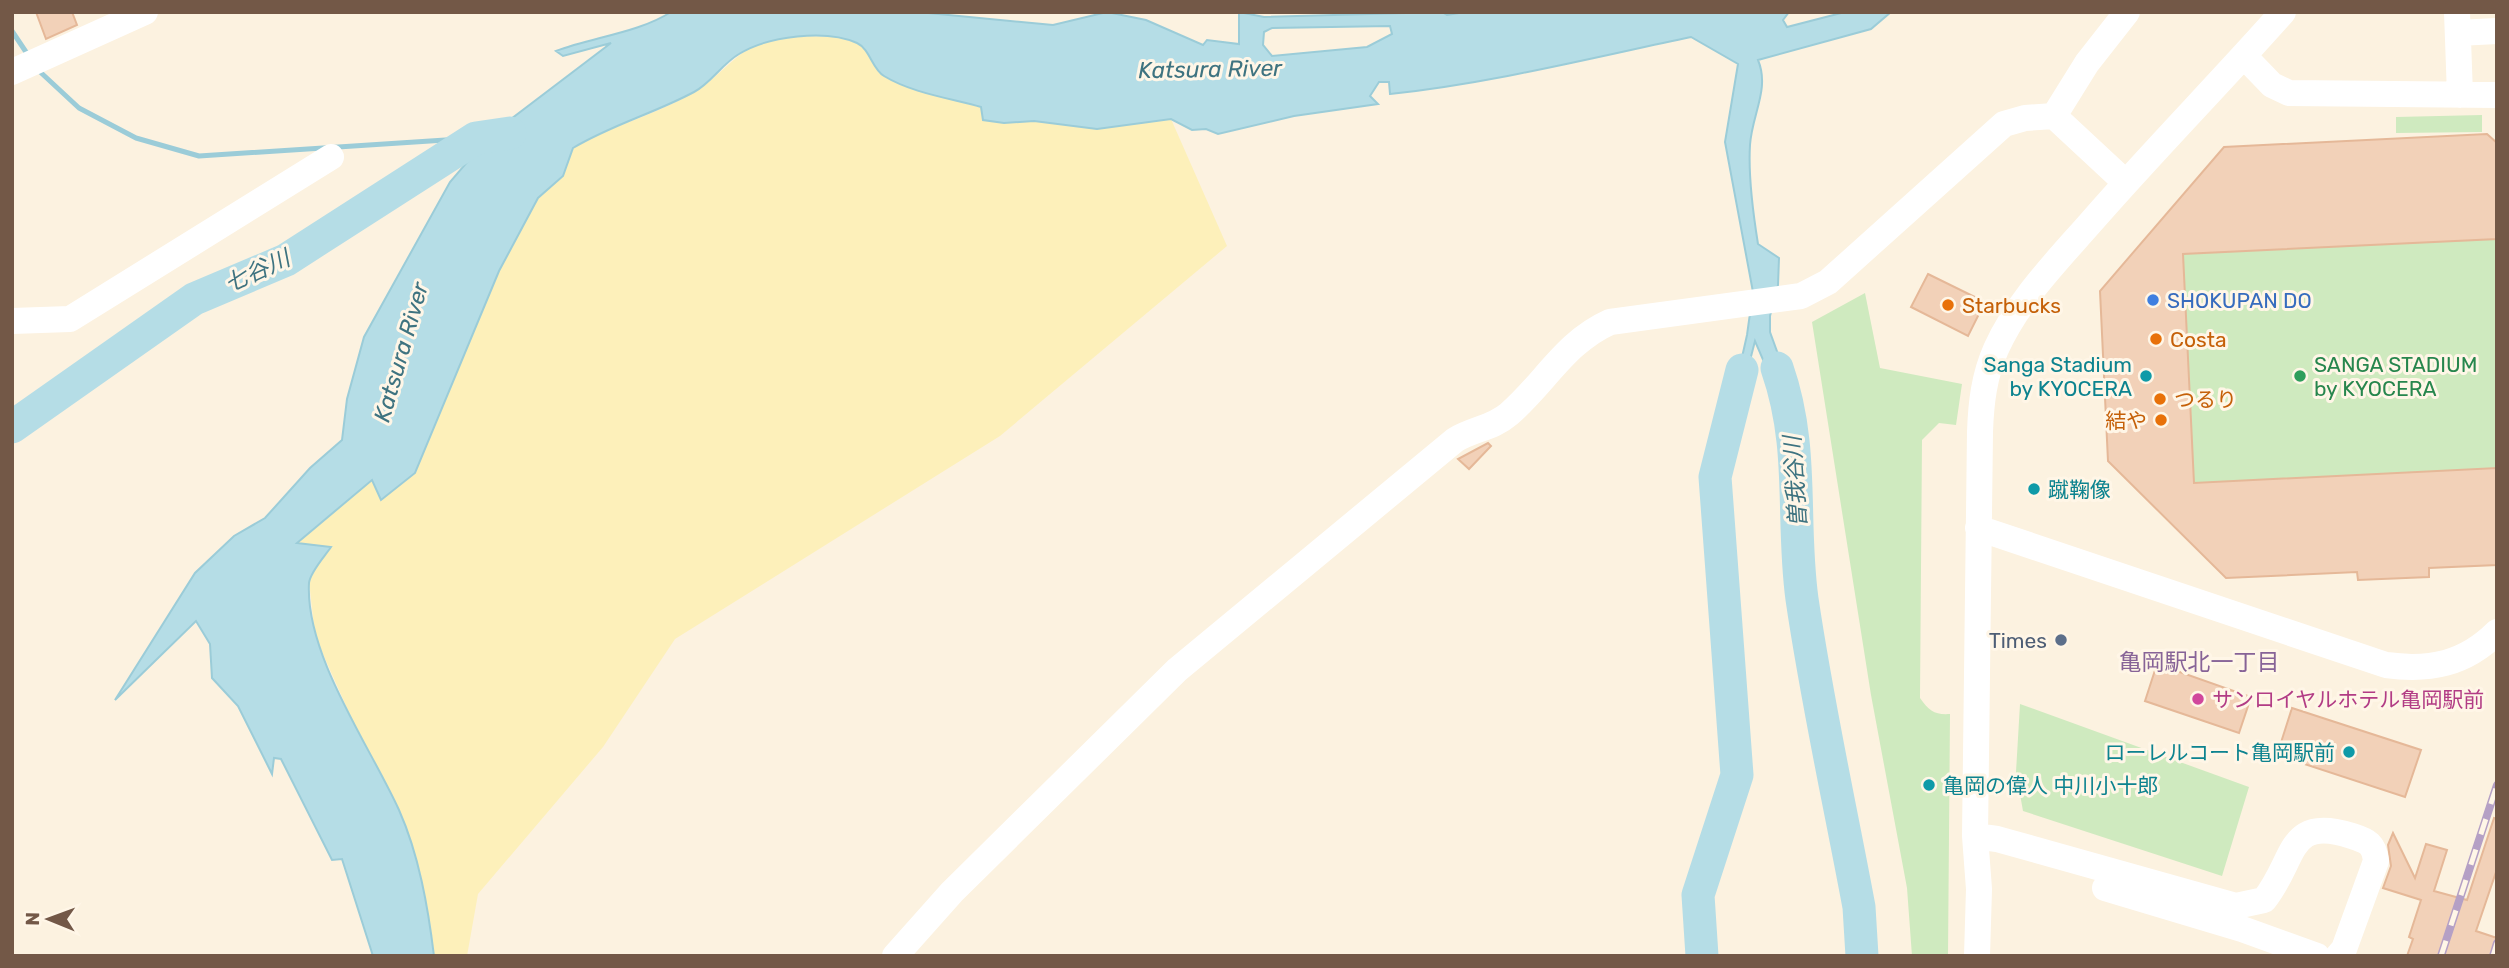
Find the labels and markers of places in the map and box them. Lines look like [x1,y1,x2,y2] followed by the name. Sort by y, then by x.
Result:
[2167,288,2312,313] place label: SHOKUPAN DO
[2145,292,2161,308] marker: SHOKUPAN DO
[1962,293,2061,318] place label: Starbucks
[1940,297,1956,313] marker: Starbucks
[2170,327,2227,352] place label: Costa
[2148,331,2164,347] marker: Costa
[1984,352,2132,401] place label: Sanga Stadium by KYOCERA
[2314,352,2477,401] place label: SANGA STADIUM by KYOCERA
[2138,368,2154,384] marker: Sanga Stadium by KYOCERA
[2292,368,2308,384] marker: SANGA STADIUM by KYOCERA
[2174,387,2237,412] place label: つるり
[2152,391,2168,407] marker: つるり
[2105,408,2147,433] place label: 結や
[2153,412,2169,428] marker: 結や
[2048,477,2111,502] place label: 蹴鞠像
[2026,481,2042,497] marker: 蹴鞠像
[1989,628,2047,653] place label: Times
[2053,632,2069,648] marker: Times
[2212,687,2484,712] place label: サンロイヤルホテル亀岡駅前
[2190,691,2206,707] marker: サンロイヤルホテル亀岡駅前
[2104,740,2335,765] place label: ローレルコート亀岡駅前
[2341,744,2357,760] marker: ローレルコート亀岡駅前
[1943,773,2158,798] place label: 亀岡の偉人 中川小十郎
[1921,777,1937,793] marker: 亀岡の偉人 中川小十郎

